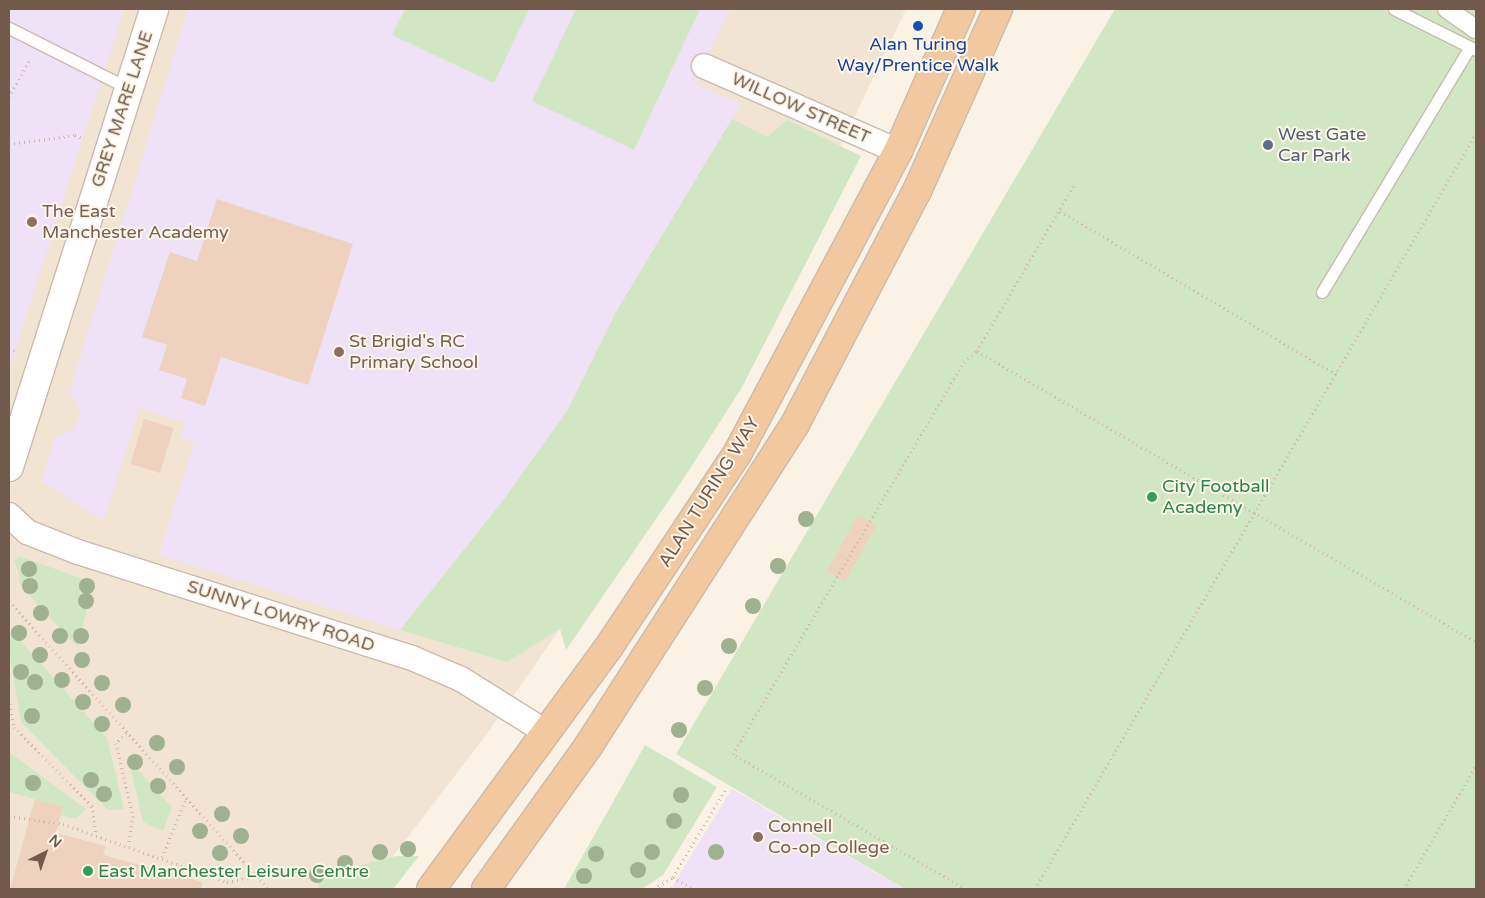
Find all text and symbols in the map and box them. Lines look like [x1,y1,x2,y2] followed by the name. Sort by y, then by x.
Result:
[912,20,924,32] marker: Alan Turing Way/Prentice Walk
[87,28,157,190] street label: GREY MARE LANE
[837,34,999,76] place label: Alan Turing Way/Prentice Walk
[728,68,874,148] street label: WILLOW STREET
[1278,124,1366,166] place label: West Gate Car Park
[1262,139,1274,151] marker: West Gate Car Park
[42,201,229,243] place label: The East Manchester Academy
[26,216,38,228] marker: The East Manchester Academy
[349,331,478,374] place label: St Brigid's RC Primary School
[333,346,345,358] marker: St Brigid's RC Primary School
[654,413,764,571] street label: ALAN TURING WAY
[1162,476,1269,518] place label: City Football Academy
[1146,491,1158,503] marker: City Football Academy
[184,575,378,657] street label: SUNNY LOWRY ROAD
[768,816,889,859] place label: Connell Co-op College
[20,828,70,878] north arrow
[45,831,65,851] text: N
[752,831,764,843] marker: Connell Co-op College
[98,860,369,882] place label: East Manchester Leisure Centre
[82,865,94,877] marker: East Manchester Leisure Centre

